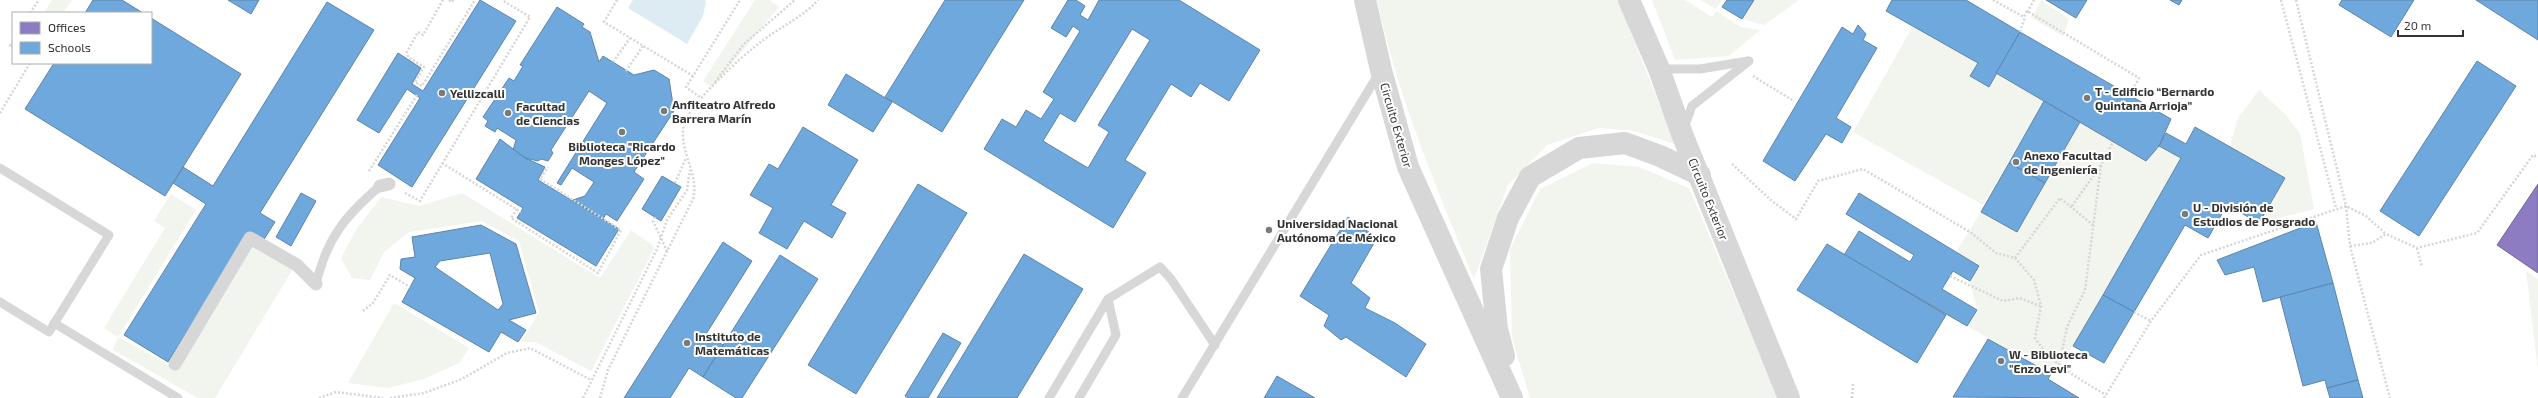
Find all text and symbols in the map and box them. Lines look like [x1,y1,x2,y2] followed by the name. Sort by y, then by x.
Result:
[12,12,152,64] legend
[2398,12,2463,38] scale bar
[2404,18,2431,32] text: 20 m
[48,20,85,34] text: Offices
[48,40,91,54] text: Schools
[1378,81,1416,169] street label: Circuito Exterior
[2095,84,2214,113] place label: T - Edificio “Bernardo Quintana Arrioja”
[450,86,505,100] place label: Yellizcalli
[437,88,447,98] marker: Yellizcalli
[2082,93,2092,103] marker: T - Edificio “Bernardo Quintana Arrioja”
[672,97,775,125] place label: Anfiteatro Alfredo Barrera Marín
[516,99,580,127] place label: Facultad de Ciencias
[659,106,669,116] marker: Anfiteatro Alfredo Barrera Marín
[503,108,513,118] marker: Facultad de Ciencias
[617,127,627,137] marker: Biblioteca "Ricardo Monges López"
[568,139,676,167] place label: Biblioteca "Ricardo Monges López"
[2024,148,2111,176] place label: Anexo Facultad de Ingeniería
[1686,156,1732,242] street label: Circuito Exterior
[2011,157,2021,167] marker: Anexo Facultad de Ingeniería
[2193,200,2315,228] place label: U - División de Estudios de Posgrado
[2180,209,2190,219] marker: U - División de Estudios de Posgrado
[1277,216,1398,244] place label: Universidad Nacional Autónoma de México
[1264,225,1274,235] marker: Universidad Nacional Autónoma de México
[695,329,769,357] place label: Instituto de Matemáticas
[682,338,692,348] marker: Instituto de Matemáticas
[2009,347,2088,375] place label: W - Biblioteca "Enzo Levi"
[1996,356,2006,366] marker: W - Biblioteca "Enzo Levi"

